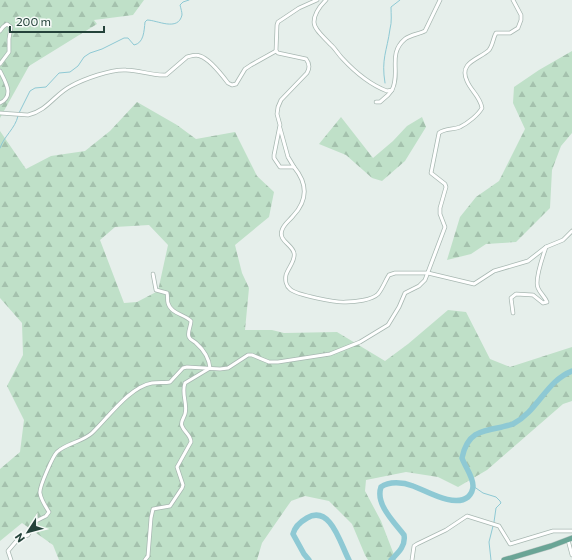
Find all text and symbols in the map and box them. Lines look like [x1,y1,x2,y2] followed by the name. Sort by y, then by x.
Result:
[10,8,104,34] scale bar
[16,14,51,28] text: 200 m
[8,512,48,552] north arrow
[12,531,27,545] text: N

